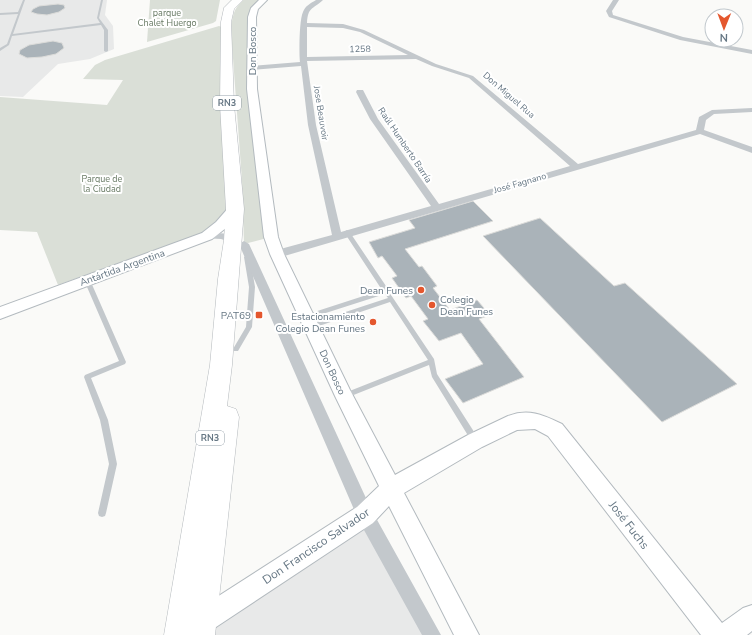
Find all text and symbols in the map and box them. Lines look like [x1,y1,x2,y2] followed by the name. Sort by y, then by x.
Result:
[138,7,196,29] park label: parque Chalet Huergo
[704,8,744,48] north arrow
[246,26,260,75] street label: Don Bosco
[720,30,728,45] text: N
[349,43,371,55] street label: 1258
[481,69,538,121] street label: Don Miguel Rua
[311,84,331,142] street label: Jose Beauvoir
[213,96,241,110] road number: RN3
[375,105,435,185] street label: Raúl Humberto Barría
[491,170,548,197] street label: José Fagnano
[82,173,123,195] park label: Parque de la Ciudad
[78,246,167,290] street label: Antártida Argentina
[360,284,413,298] place label: Dean Funes
[416,285,426,295] marker: Dean Funes
[440,293,493,319] place label: Colegio Dean Funes
[427,300,437,310] marker: Colegio Dean Funes
[221,309,251,323] place label: PAT69
[254,310,264,320] marker: PAT69
[275,310,365,336] place label: Estacionamiento Colegio Dean Funes
[368,317,378,327] marker: Estacionamiento Colegio Dean Funes
[316,348,349,398] street label: Don Bosco
[196,431,224,445] road number: RN3
[604,497,653,553] street label: José Fuchs
[259,504,373,588] street label: Don Francisco Salvador

